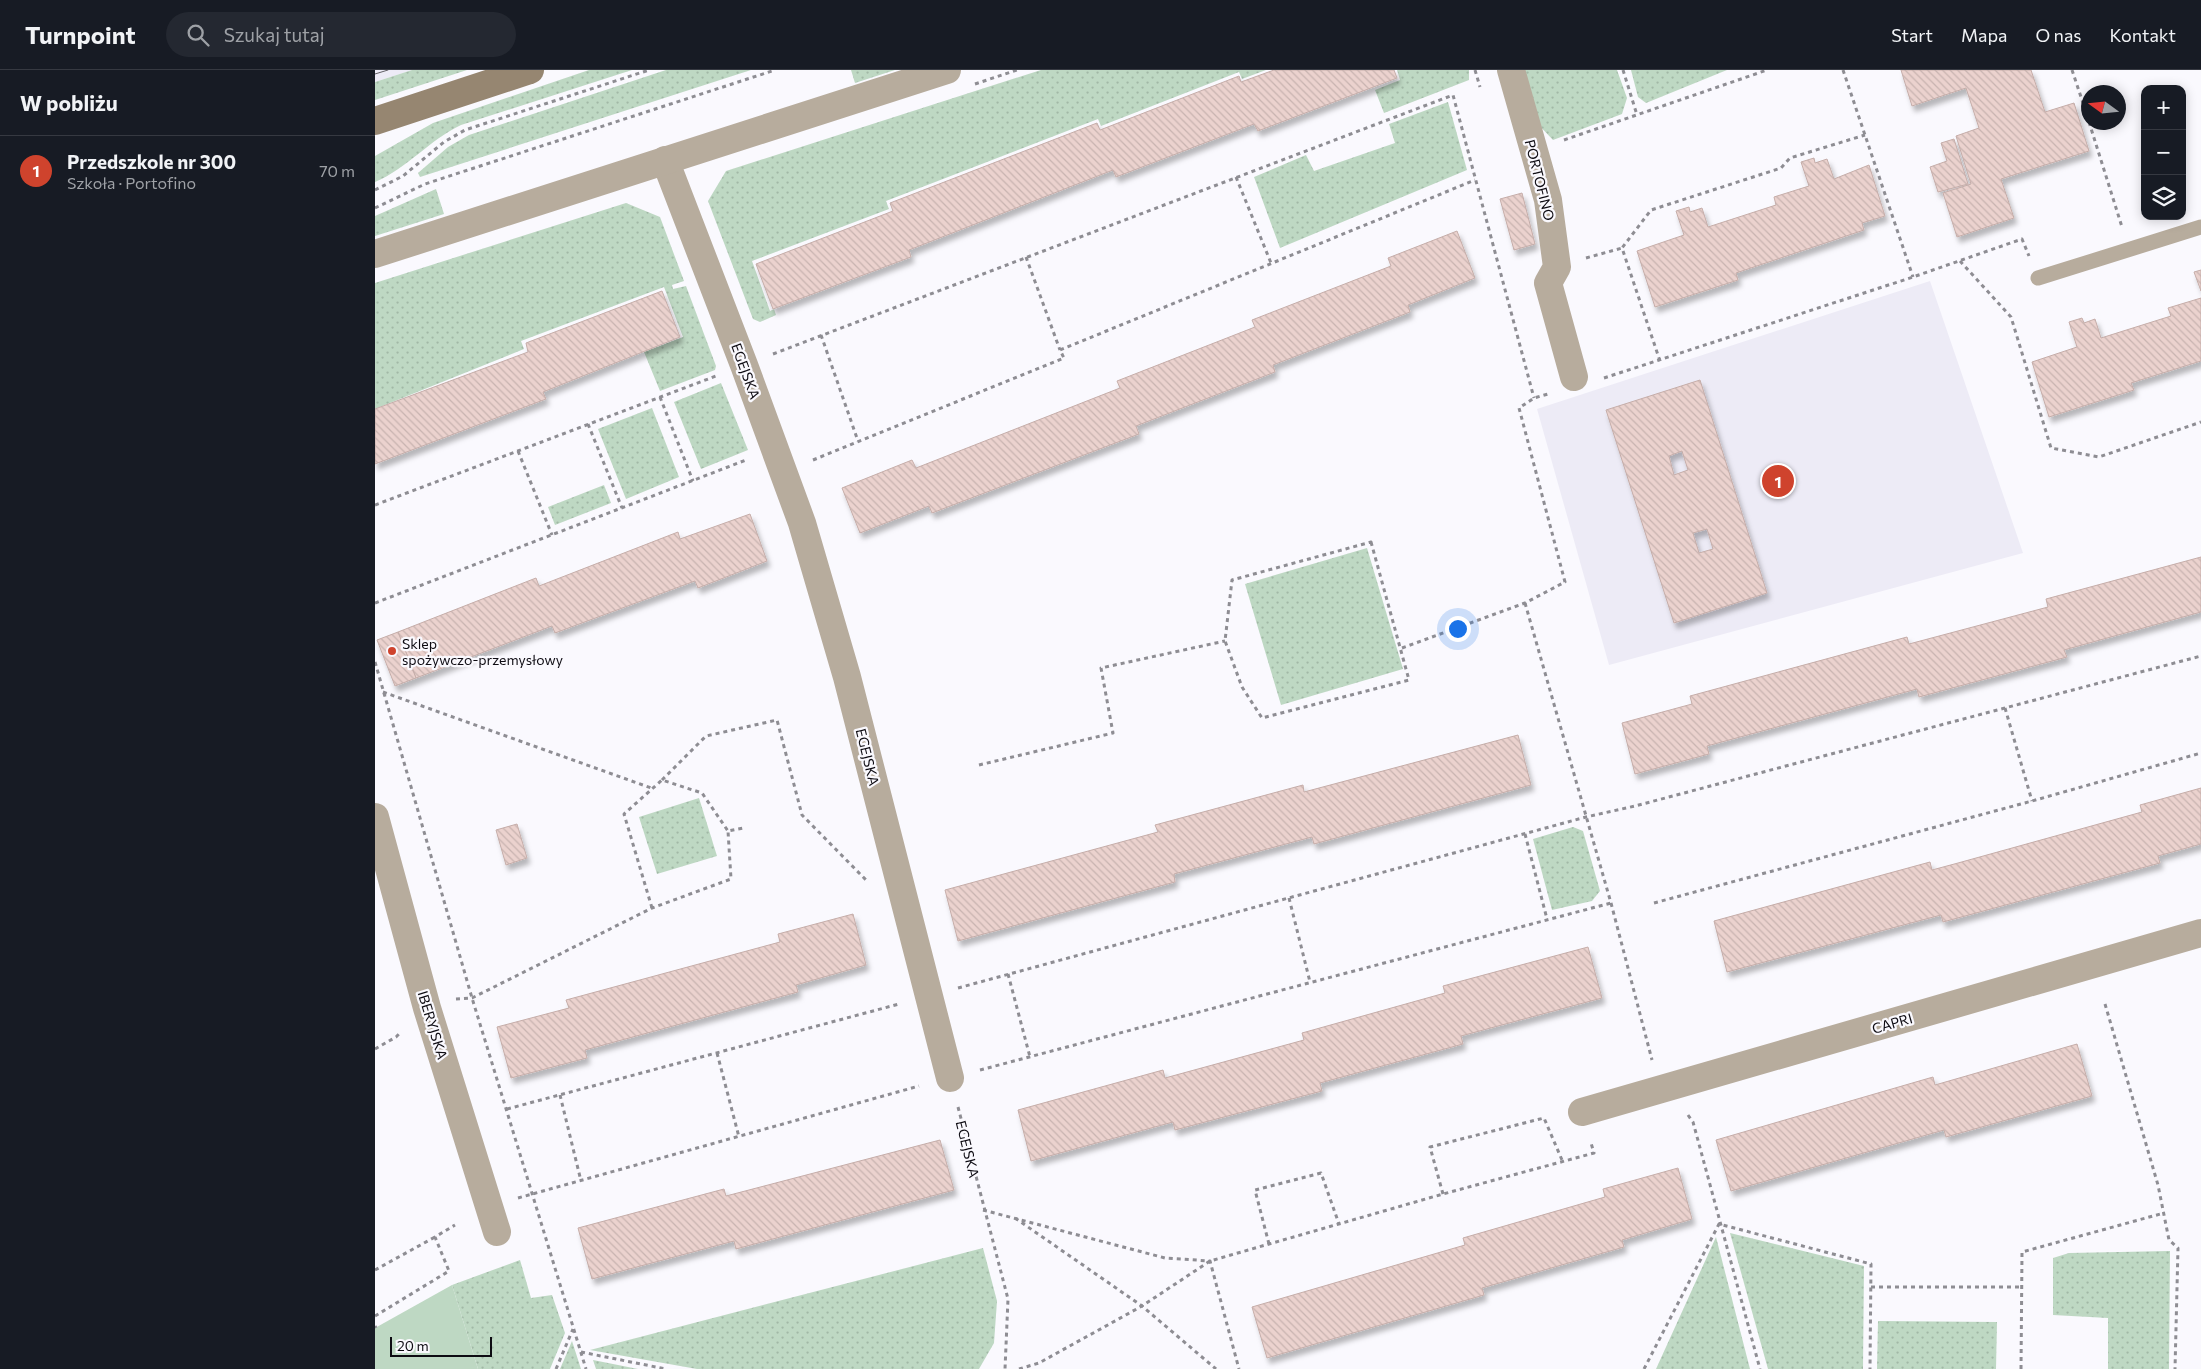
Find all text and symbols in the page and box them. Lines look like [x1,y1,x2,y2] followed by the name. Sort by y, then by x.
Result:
[166,12,516,57] search box
[25,20,136,49] text: Turnpoint
[184,21,212,49] icon: search
[224,23,325,46] text: Szukaj tutaj
[1891,24,1933,46] text: Start
[1961,24,2007,46] text: Mapa
[2035,24,2082,46] text: O nas
[2110,24,2176,46] text: Kontakt
[2081,85,2126,130] north arrow
[2141,85,2186,220] map controls
[2141,85,2186,130] button: +
[20,90,118,115] text: W pobliżu
[2141,130,2186,175] button: −
[1522,138,1558,222] street label: PORTOFINO
[67,150,236,173] text: Przedszkole nr 300
[32,161,40,180] text: 1
[319,161,355,180] text: 70 m
[67,173,196,192] text: Szkoła · Portofino
[2141,175,2186,220] button: layers
[728,341,764,402] street label: EGEJSKA
[1762,462,1794,500] pin: 1
[1445,616,1471,642] your location
[402,635,563,668] place label: Sklep spożywczo-przemysłowy
[386,645,398,657] marker: Sklep spożywczo-przemysłowy
[853,727,883,788] street label: EGEJSKA
[415,989,452,1062] street label: IBERYJSKA
[1870,1009,1914,1037] street label: CAPRI
[953,1119,983,1180] street label: EGEJSKA
[390,1334,493,1357] scale bar
[397,1337,429,1354] text: 20 m

